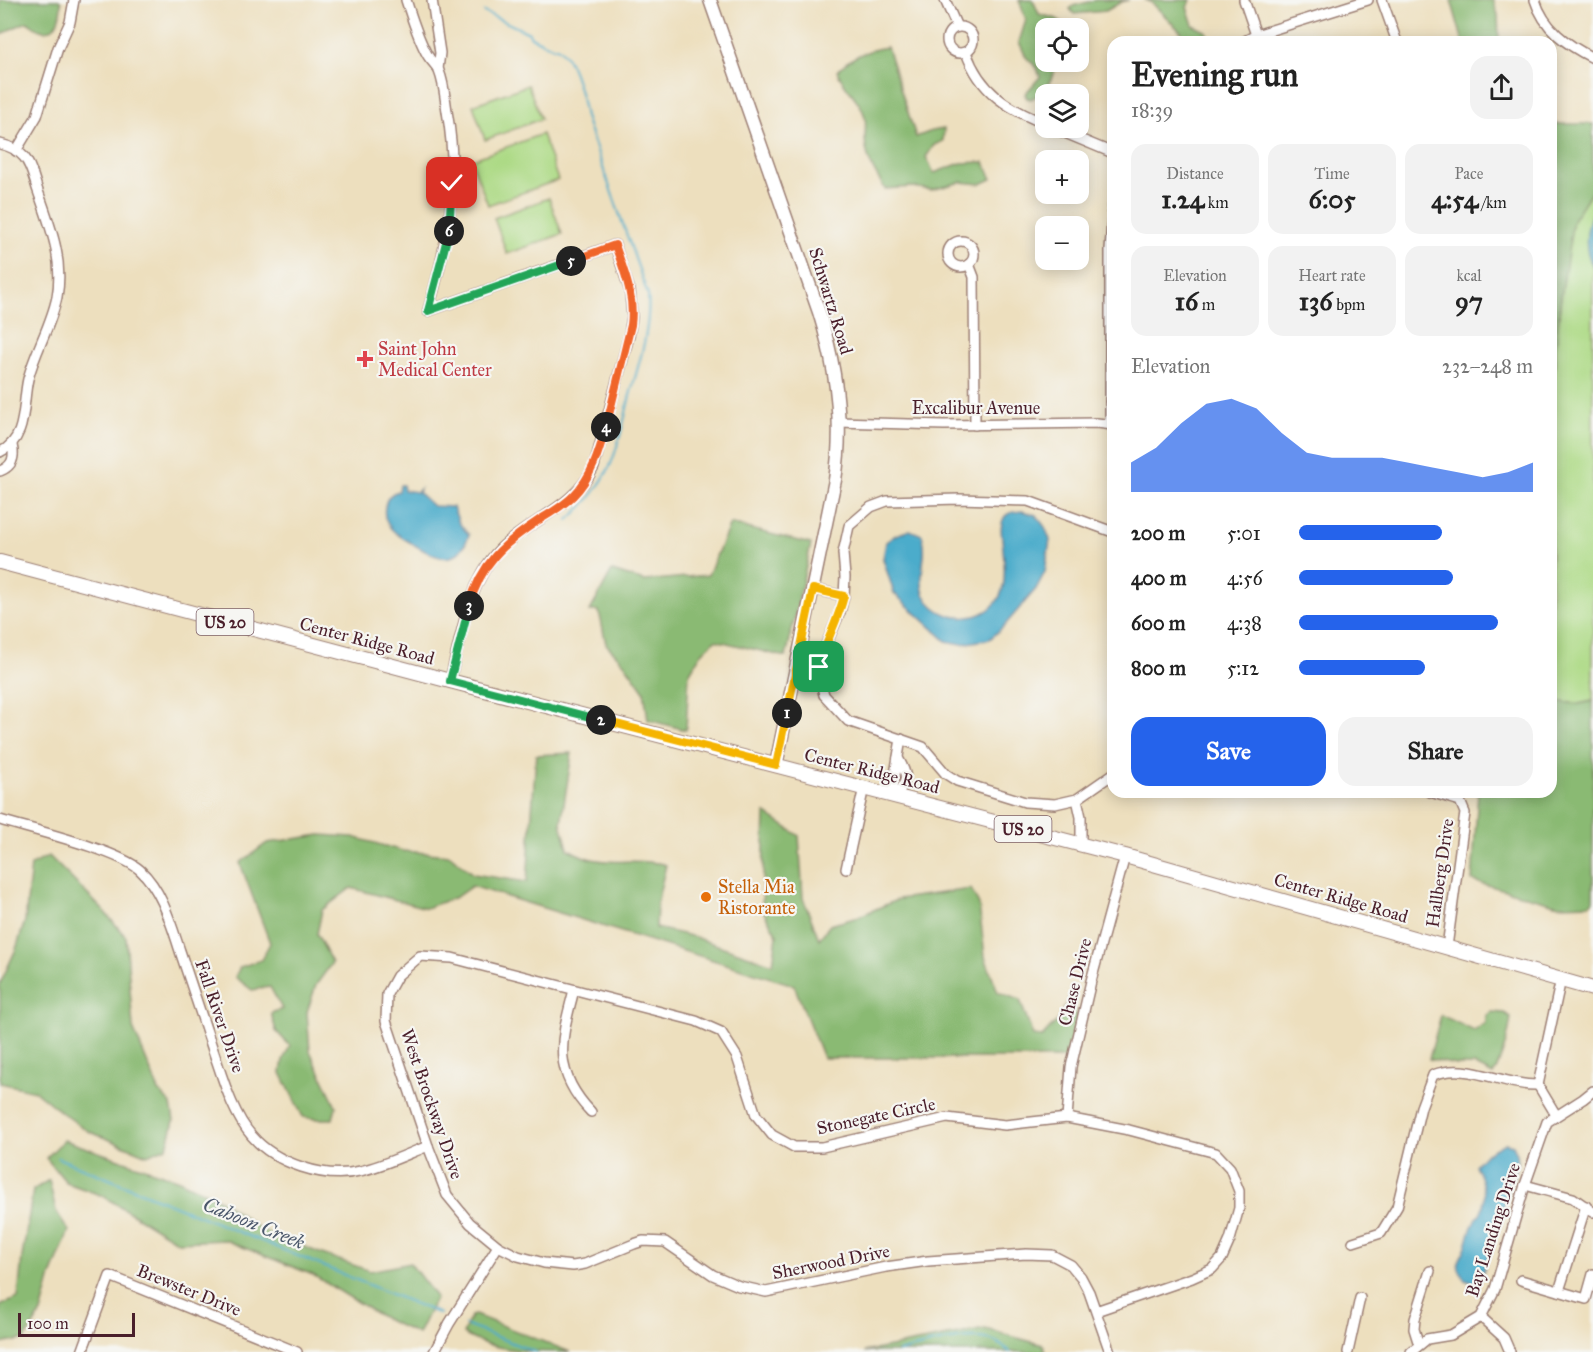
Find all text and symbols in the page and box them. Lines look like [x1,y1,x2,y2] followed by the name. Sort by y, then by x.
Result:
[1035,18,1089,270] map controls
[1035,18,1089,72] button: locate
[1131,55,1298,95] text: Evening run
[1470,56,1533,119] button: share
[1035,84,1089,138] button: layers
[1131,98,1173,122] text: 18:39
[1035,150,1089,204] button: +
[426,157,477,208] pin
[1166,164,1224,183] text: Distance
[1314,164,1350,183] text: Time
[1454,164,1484,183] text: Pace
[435,166,468,199] icon: check
[1161,183,1204,215] text: 1.24
[1308,183,1356,215] text: 6:05
[1431,183,1478,215] text: 4:54
[1204,193,1229,212] text: km
[1478,193,1507,212] text: /km
[434,216,464,246] pin: 6
[1035,216,1089,270] button: −
[445,221,453,240] text: 6
[804,245,858,357] street label: Schwartz Road
[556,246,586,276] pin: 5
[567,251,575,270] text: 5
[1163,266,1227,285] text: Elevation
[1298,266,1366,285] text: Heart rate
[1456,266,1482,285] text: kcal
[1175,285,1198,317] text: 16
[1299,285,1333,317] text: 136
[1455,285,1483,317] text: 97
[1198,295,1215,314] text: m
[1333,295,1365,314] text: bpm
[378,338,492,381] place label: Saint John Medical Center
[356,350,374,368] marker: Saint John Medical Center
[1131,354,1210,378] text: Elevation
[1442,354,1533,378] text: 232–248 m
[912,397,1040,419] street label: Excalibur Avenue
[591,412,621,442] pin: 4
[602,417,610,436] text: 4
[1131,521,1185,545] text: 200 m
[1227,521,1261,545] text: 5:01
[1131,566,1187,590] text: 400 m
[1227,566,1263,590] text: 4:56
[454,591,484,621] pin: 3
[466,596,472,615] text: 3
[196,609,254,635] road number: US 20
[1131,611,1186,635] text: 600 m
[1227,611,1262,635] text: 4:38
[297,612,437,671] street label: Center Ridge Road
[793,641,844,692] pin
[802,650,835,683] icon: arrive
[1131,656,1186,680] text: 800 m
[1227,656,1259,680] text: 5:12
[772,698,802,728] pin: 1
[784,703,790,722] text: 1
[586,705,616,735] pin: 2
[597,710,605,729] text: 2
[1131,717,1326,786] button: Save
[1338,717,1533,786] button: Share
[802,744,942,799] street label: Center Ridge Road
[994,816,1052,842] road number: US 20
[1421,817,1460,929] street label: Hallberg Drive
[1271,868,1411,929] street label: Center Ridge Road
[718,876,796,919] place label: Stella Mia Ristorante
[699,890,713,904] marker: Stella Mia Ristorante
[1054,936,1096,1028] street label: Chase Drive
[190,957,250,1075] street label: Fall River Drive
[396,1026,468,1182] street label: West Brockway Drive
[815,1093,938,1140] street label: Stonegate Circle
[1461,1160,1526,1300] street label: Bay Landing Drive
[200,1192,309,1254] water label: Cahoon Creek
[770,1240,892,1284] street label: Sherwood Drive
[134,1259,244,1321] street label: Brewster Drive
[18,1310,135,1338] scale bar
[27,1314,69,1333] text: 100 m

